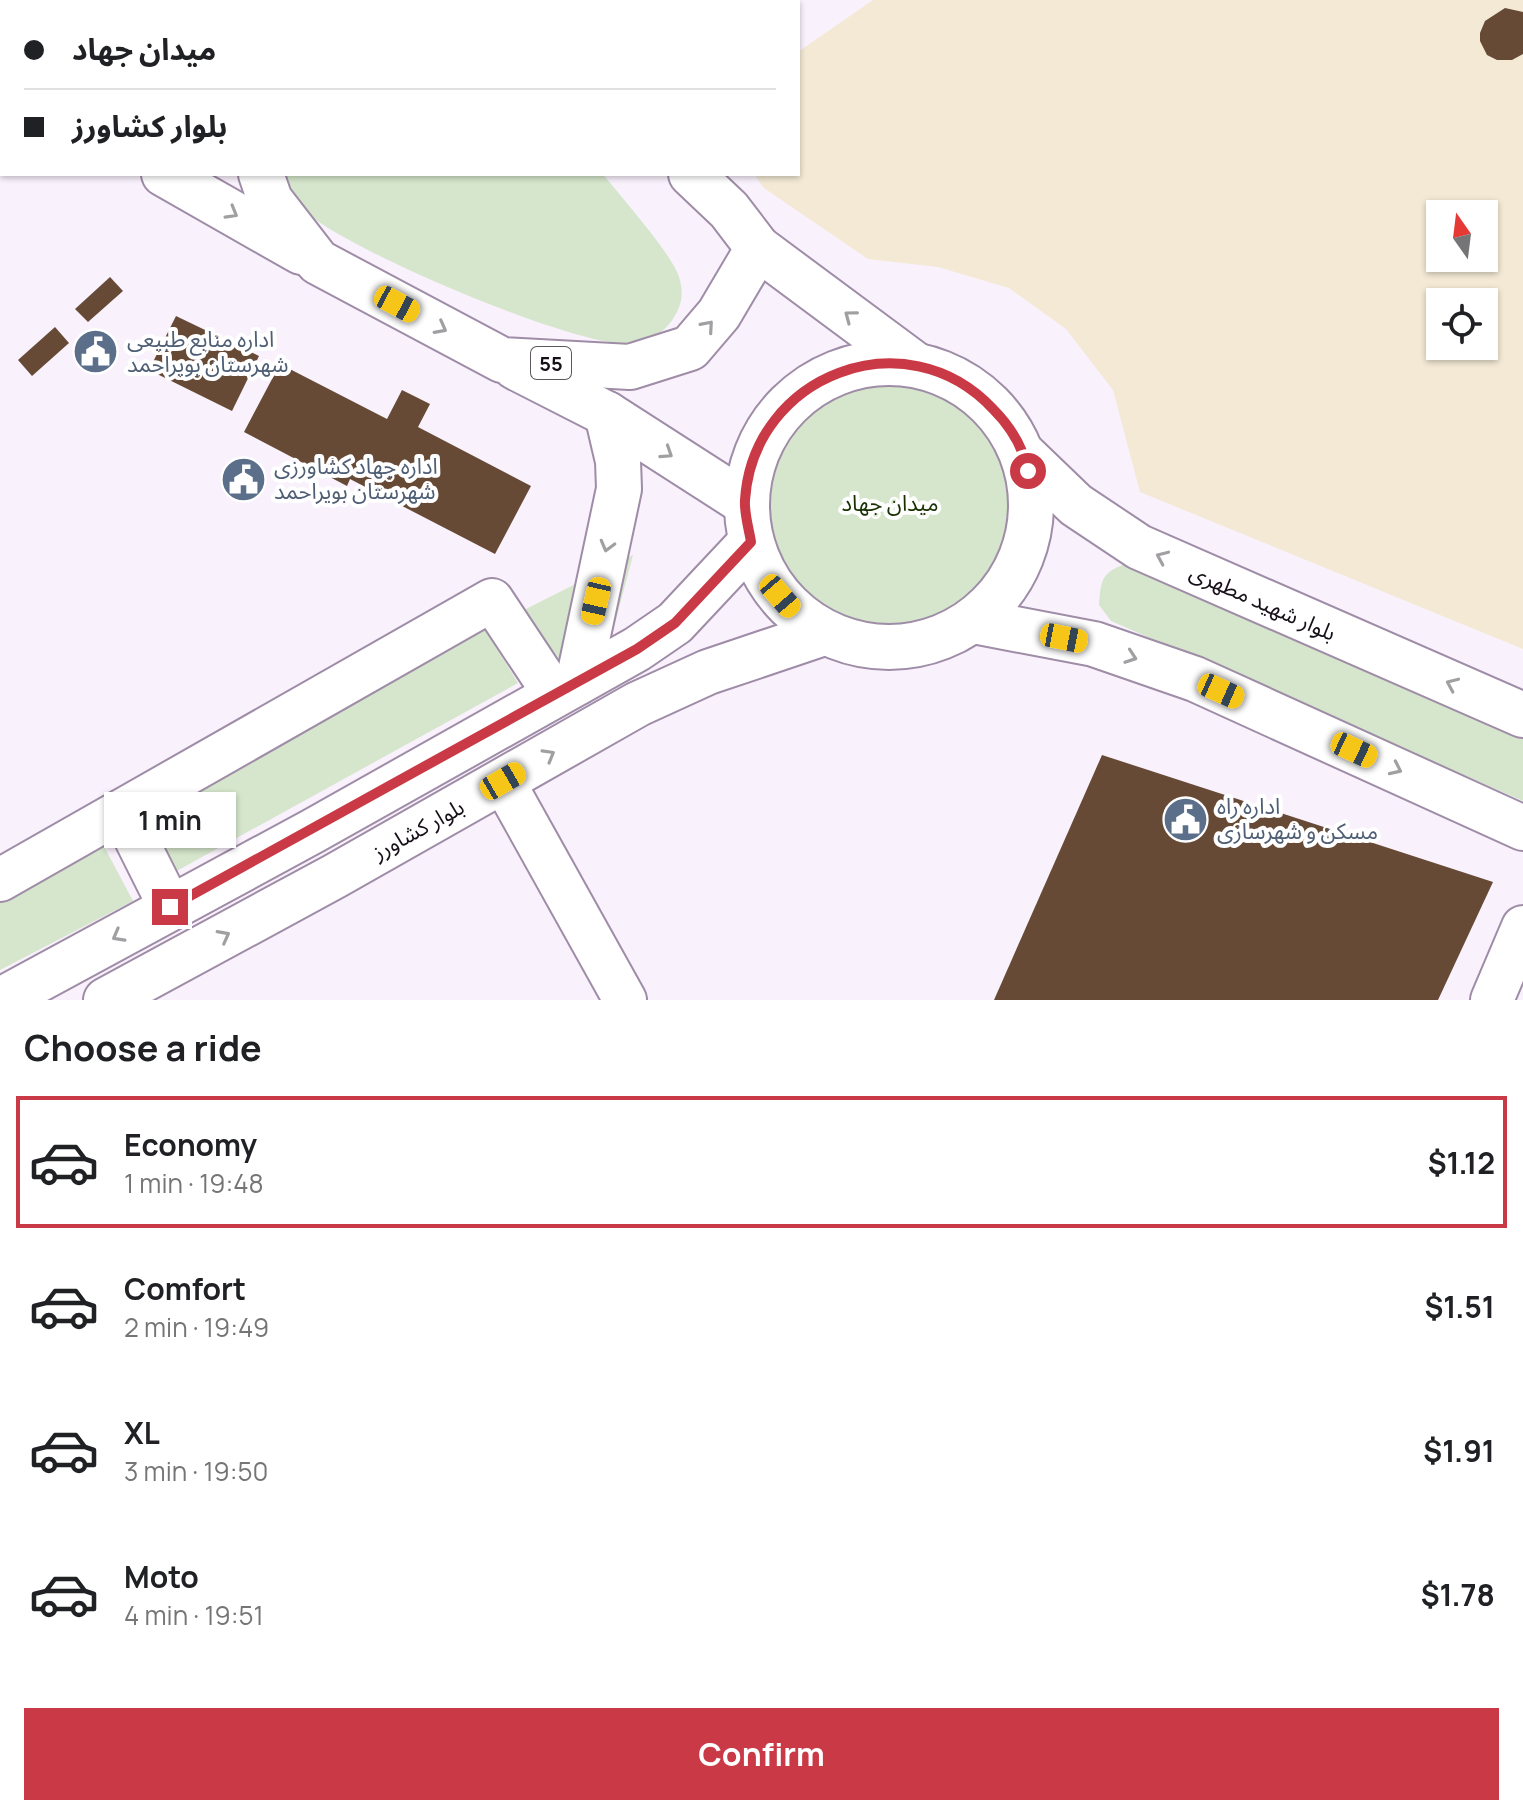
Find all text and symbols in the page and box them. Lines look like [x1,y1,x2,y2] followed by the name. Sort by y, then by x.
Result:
[72,28,216,69] text: میدان جهاد
[72,105,227,146] text: بلوار کشاورز
[1426,200,1498,272] north arrow
[1426,200,1498,360] map controls
[223,203,237,219] one-way arrow
[370,282,424,326] car
[1426,288,1498,360] button: locate
[845,312,859,326] one-way arrow
[433,318,448,333] one-way arrow
[698,321,713,336] one-way arrow
[127,324,288,379] place label: اداره منابع طبیعی شهرستان بویراحمد
[72,328,120,376] public building icon: اداره منابع طبیعی شهرستان بویراحمد
[531,347,571,379] road number: 55
[659,444,673,459] one-way arrow
[274,451,438,506] place label: اداره جهاد کشاورزی شهرستان بویراحمد
[1010,453,1046,489] route start
[219,455,267,503] public building icon: اداره جهاد کشاورزی شهرستان بویراحمد
[841,488,939,518] park label: میدان جهاد
[600,538,617,552] one-way arrow
[1156,551,1170,567] one-way arrow
[1185,556,1341,648] street label: بلوار شهید مطهری
[755,570,805,622] car
[579,575,613,627] car
[1038,622,1090,654] car
[1123,647,1137,664] one-way arrow
[1194,670,1248,712] car
[1445,677,1460,693] one-way arrow
[1327,729,1381,771] car
[540,749,555,765] one-way arrow
[476,759,530,803] car
[1387,759,1402,775] one-way arrow
[104,791,236,847] callout: 1 min
[366,791,469,867] street label: بلوار کشاورز
[1217,791,1378,846] place label: اداره راه مسکن و شهرسازی
[1162,795,1210,843] public building icon: اداره راه مسکن و شهرسازی
[138,802,202,838] text: 1 min
[152,889,188,925] route end
[112,927,126,942] one-way arrow
[215,930,230,946] one-way arrow
[24,1023,262,1072] text: Choose a ride
[124,1124,257,1165] text: Economy
[28,1126,100,1198] icon: car
[1428,1142,1495,1183] text: $1.12
[124,1165,264,1201] text: 1 min · 19:48
[124,1268,246,1309] text: Comfort
[28,1270,100,1342] icon: car
[1424,1286,1495,1327] text: $1.51
[124,1309,269,1345] text: 2 min · 19:49
[124,1412,160,1453] text: XL
[28,1414,100,1486] icon: car
[1423,1430,1495,1471] text: $1.91
[124,1453,268,1489] text: 3 min · 19:50
[124,1556,199,1597] text: Moto
[28,1558,100,1630] icon: car
[1421,1574,1495,1615] text: $1.78
[124,1597,264,1633] text: 4 min · 19:51
[24,1708,1499,1800] button: Confirm

